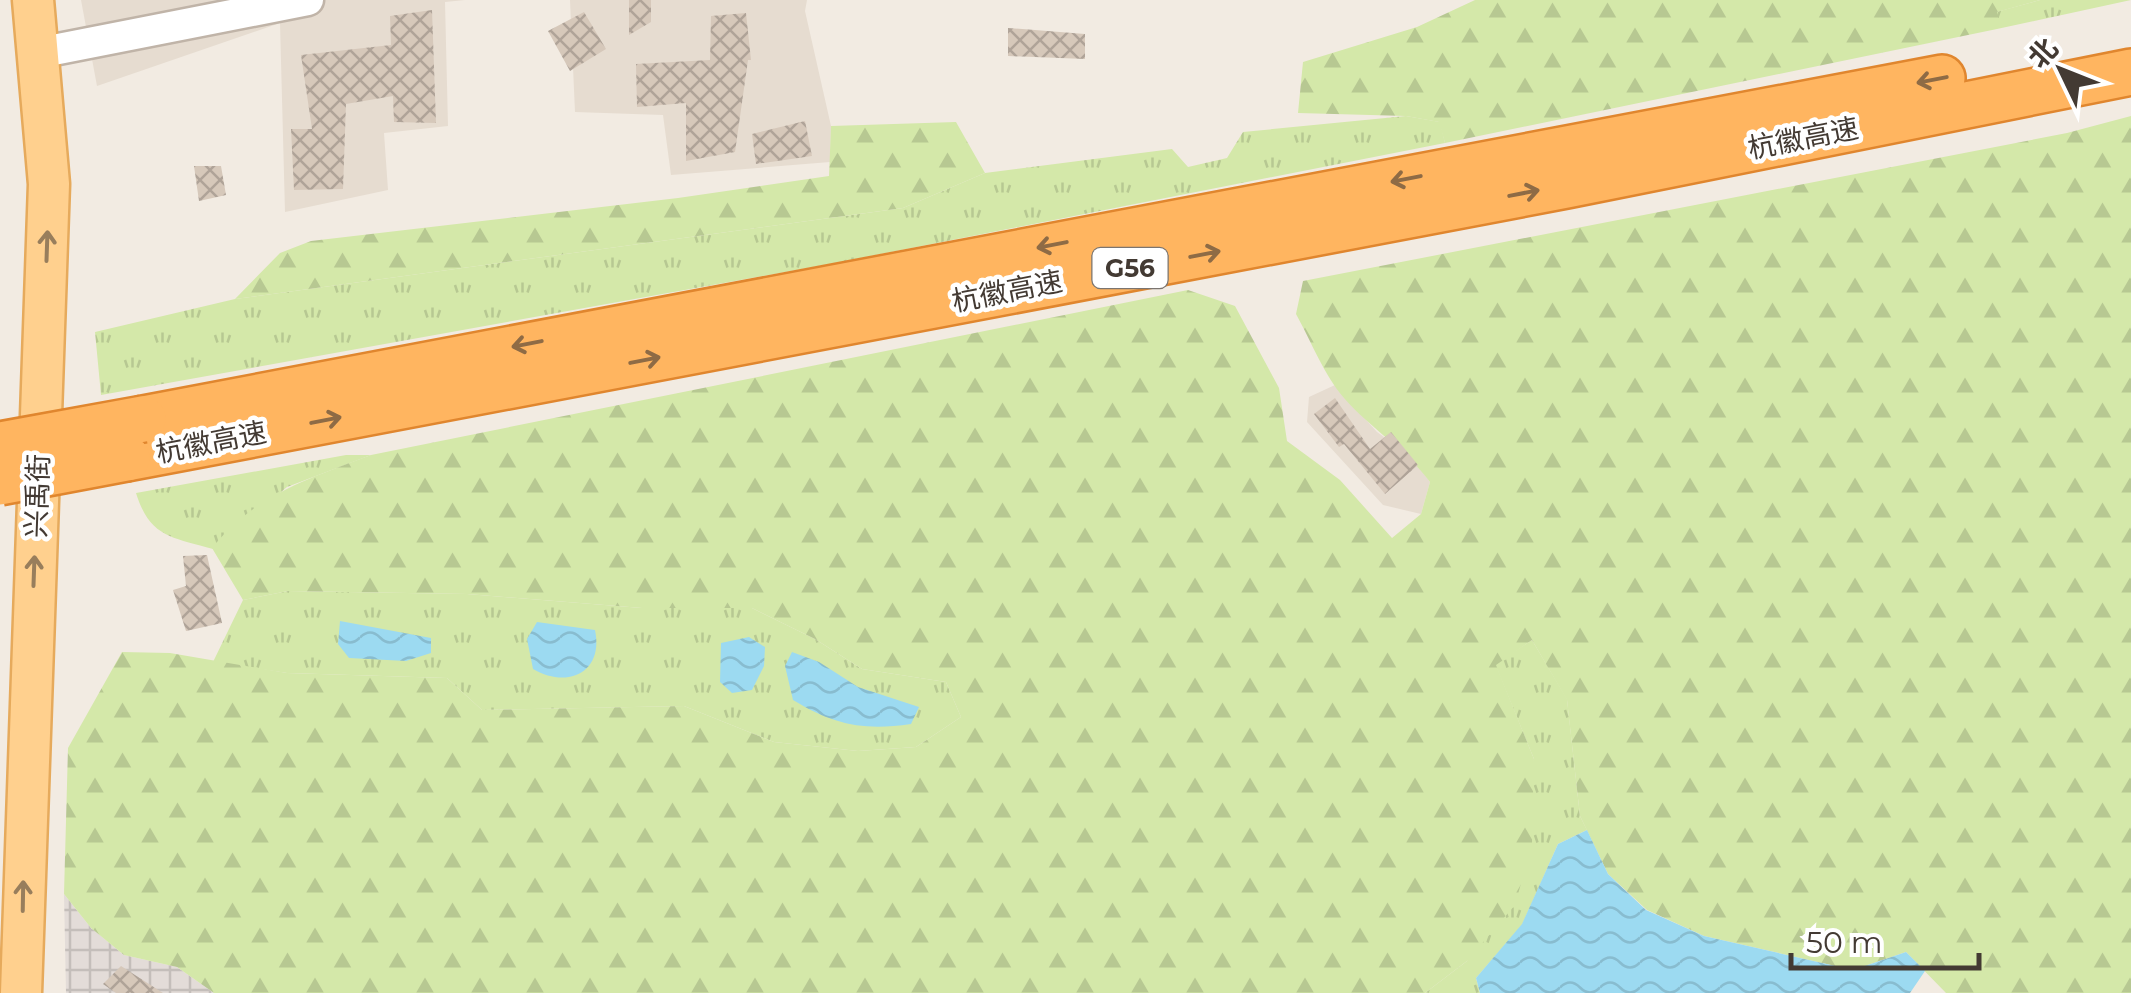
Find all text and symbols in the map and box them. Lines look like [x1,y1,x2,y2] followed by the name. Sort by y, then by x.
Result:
[2011,20,2111,120] north arrow
[2021,31,2065,75] text: 北
[1916,71,1949,90] one-way arrow
[1745,111,1861,165] street label: 杭徽高速
[1390,170,1423,189] one-way arrow
[1508,183,1540,202] one-way arrow
[37,230,56,262] one-way arrow
[1037,237,1069,256] one-way arrow
[1188,244,1221,263] one-way arrow
[1092,248,1168,288] road number: G56
[949,264,1065,318] street label: 杭徽高速
[511,335,543,354] one-way arrow
[628,350,661,369] one-way arrow
[309,410,341,429] one-way arrow
[153,415,269,469] street label: 杭徽高速
[19,453,55,539] street label: 兴禹街
[25,555,44,587] one-way arrow
[13,880,32,912] one-way arrow
[1791,908,1978,970] scale bar
[1806,924,1883,961] text: 50 m

